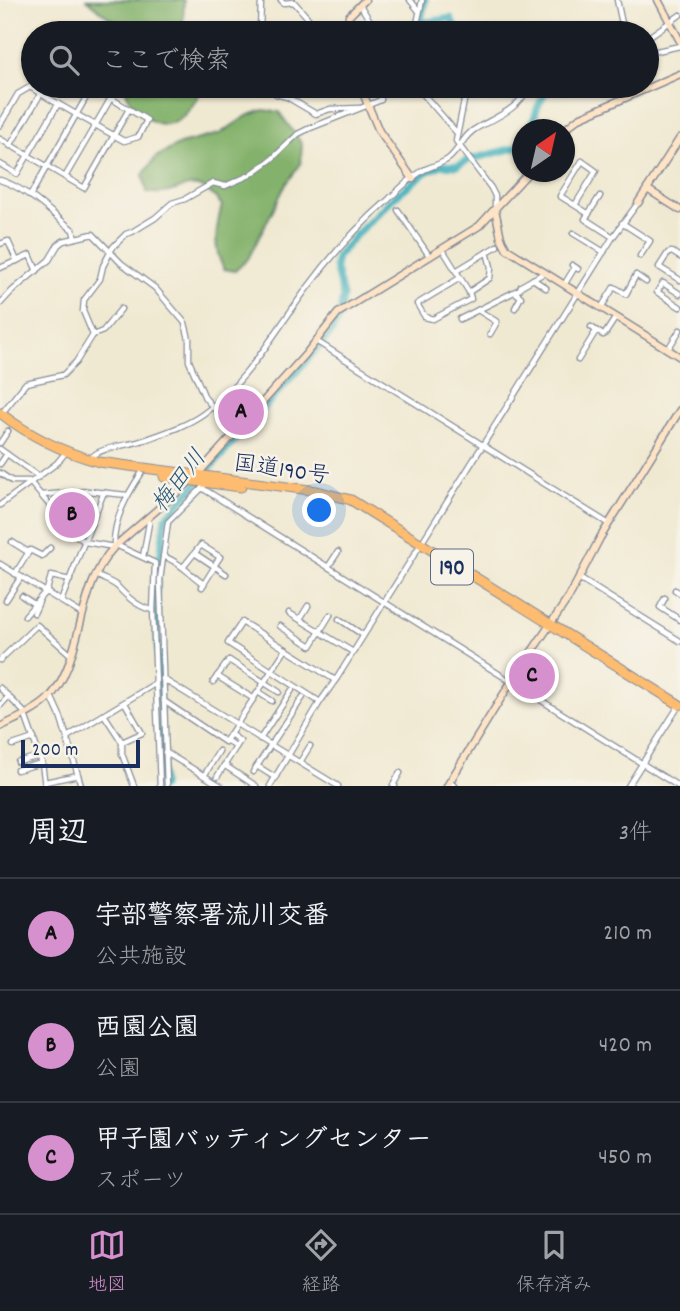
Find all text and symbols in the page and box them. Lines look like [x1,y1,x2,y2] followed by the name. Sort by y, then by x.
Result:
[21,21,659,98] search box
[45,41,83,79] icon: search
[101,44,231,81] text: ここで検索
[512,119,575,182] north arrow
[218,386,264,438] pin: A
[145,443,216,521] water label: 梅田川
[231,448,332,495] street label: 国道190号
[49,489,95,541] pin: B
[302,493,336,527] your location
[431,550,473,584] road number: 190
[509,650,555,702] pin: C
[21,737,140,769] scale bar
[32,738,78,765] text: 200 m
[28,814,88,857] text: 周辺
[619,818,652,851] text: 3件
[95,899,329,936] text: 宇部警察署流川交番
[45,918,57,951] text: A
[603,918,652,951] text: 210 m
[95,942,187,975] text: 公共施設
[95,1011,199,1048] text: 西園公園
[46,1030,56,1063] text: B
[599,1030,652,1063] text: 420 m
[95,1054,141,1087] text: 公園
[95,1123,431,1160] text: 甲子園バッティングセンター
[45,1142,57,1175] text: C
[598,1142,652,1175] text: 450 m
[95,1166,187,1199] text: スポーツ
[88,1226,126,1300] tab: 地図
[302,1226,340,1300] tab: 経路
[516,1226,592,1300] tab: 保存済み

